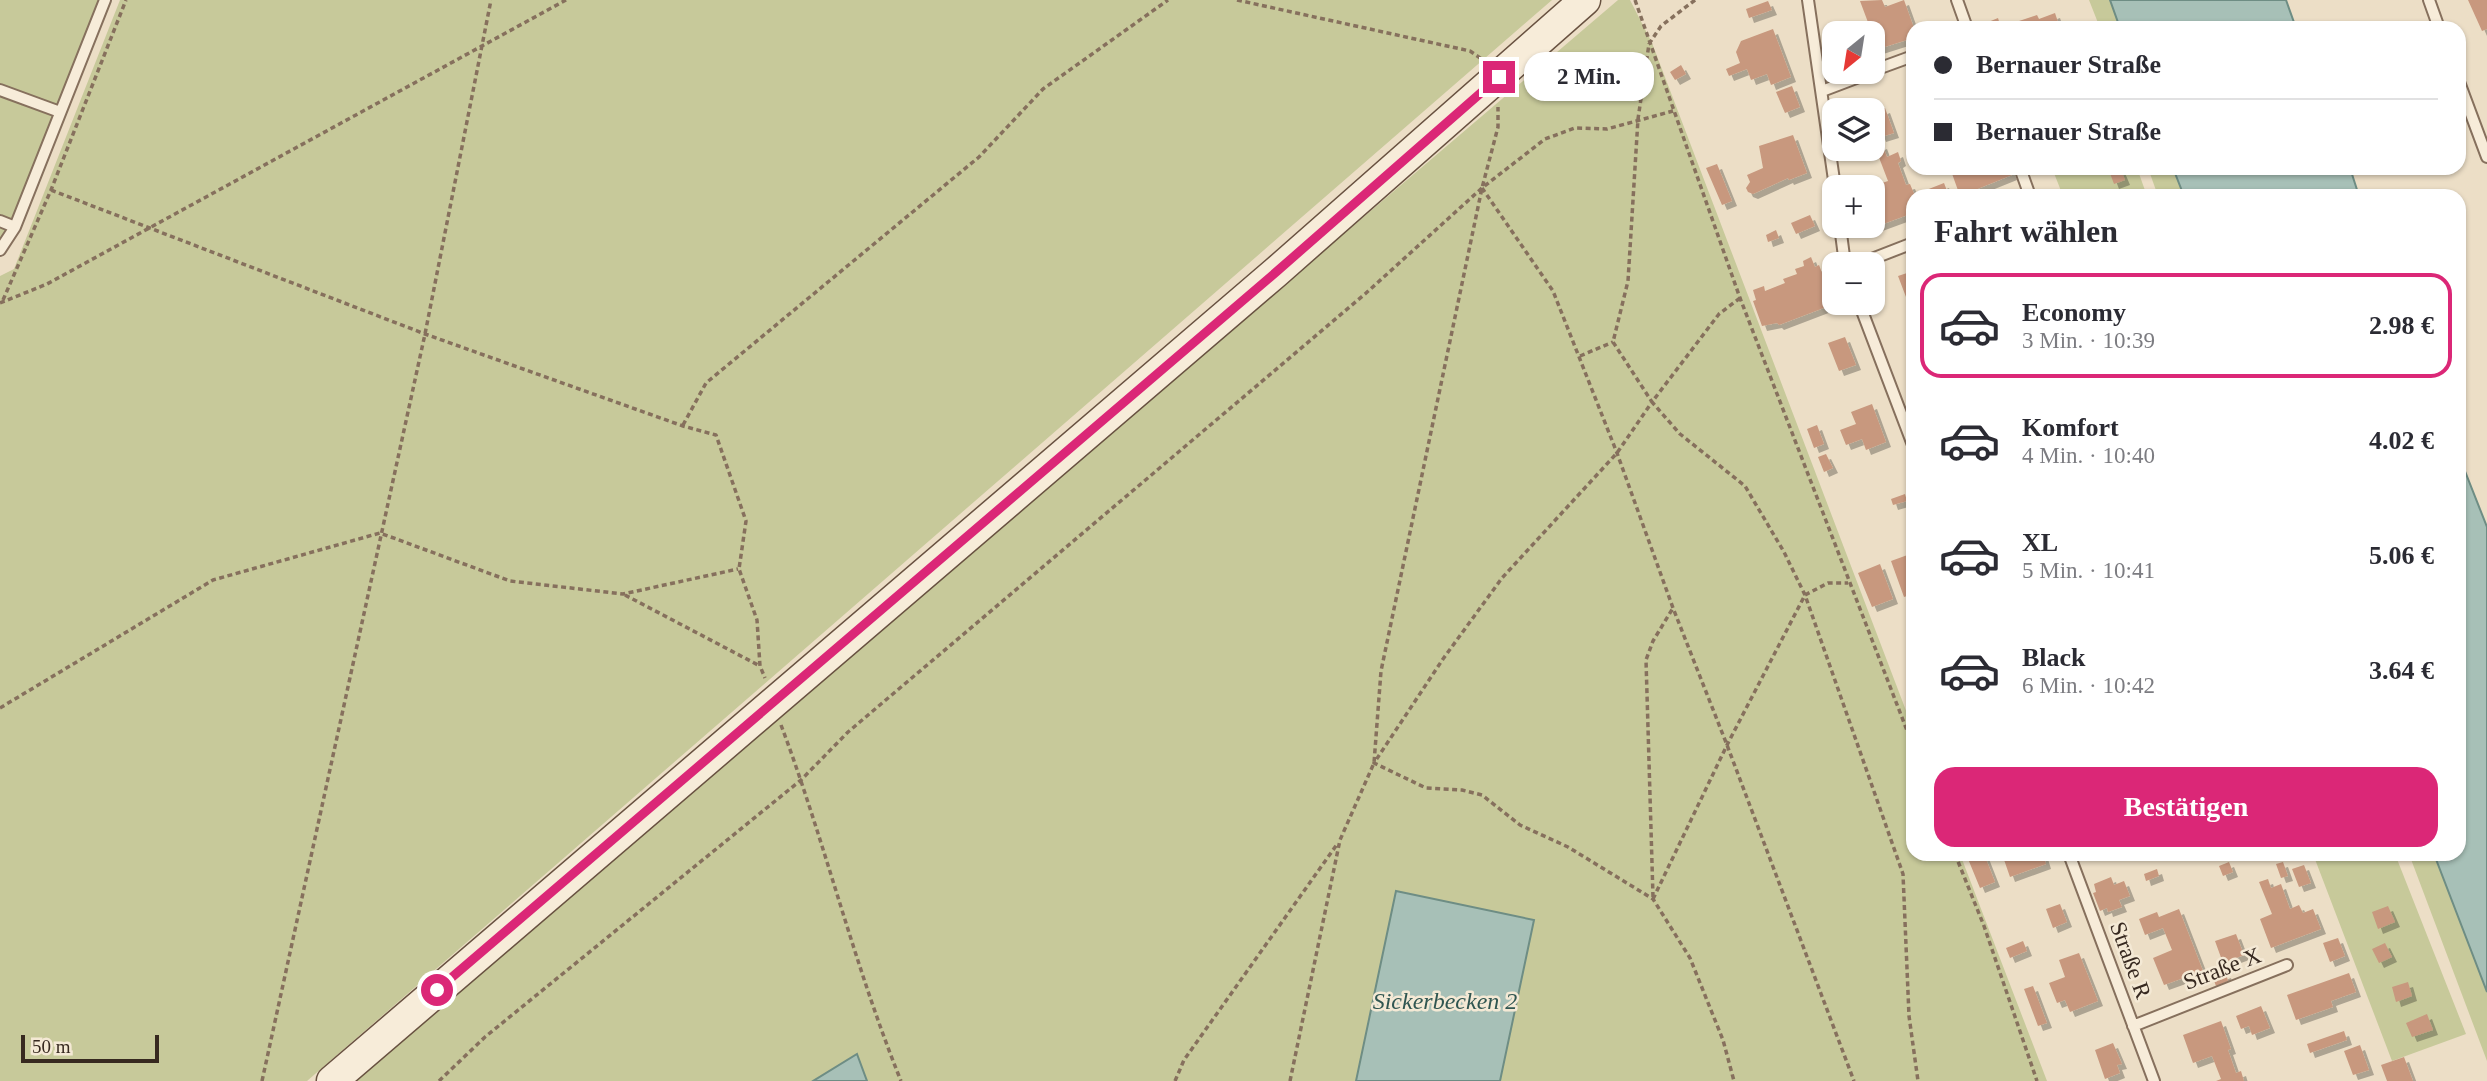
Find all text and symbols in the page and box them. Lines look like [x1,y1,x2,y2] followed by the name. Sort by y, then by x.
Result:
[1822,21,1885,84] north arrow
[1822,21,1885,315] map controls
[1976,50,2161,79] text: Bernauer Straße
[1524,52,1653,102] callout: 2 Min.
[1483,61,1515,93] route end
[1557,64,1621,89] text: 2 Min.
[1822,98,1885,161] button: layers
[1976,117,2161,146] text: Bernauer Straße
[1822,175,1885,238] button: +
[1934,213,2118,249] text: Fahrt wählen
[1822,252,1885,315] button: −
[1938,294,2001,357] icon: car
[2022,298,2126,327] text: Economy
[2369,311,2434,340] text: 2.98 €
[2022,328,2155,353] text: 3 Min. · 10:39
[1938,409,2001,472] icon: car
[2022,413,2119,442] text: Komfort
[2369,426,2434,455] text: 4.02 €
[2022,443,2155,468] text: 4 Min. · 10:40
[1938,524,2001,587] icon: car
[2022,528,2058,557] text: XL
[2369,541,2434,570] text: 5.06 €
[2022,558,2155,583] text: 5 Min. · 10:41
[1938,639,2001,702] icon: car
[2022,643,2086,672] text: Black
[2369,656,2434,685] text: 3.64 €
[2022,673,2155,698] text: 6 Min. · 10:42
[1934,767,2438,847] button: Bestätigen
[2105,918,2156,1003] street label: Straße R
[2180,942,2265,995] street label: Straße X
[421,974,453,1006] route start
[1373,988,1517,1014] water label: Sickerbecken 2
[21,1032,159,1064] scale bar
[32,1036,71,1057] text: 50 m

